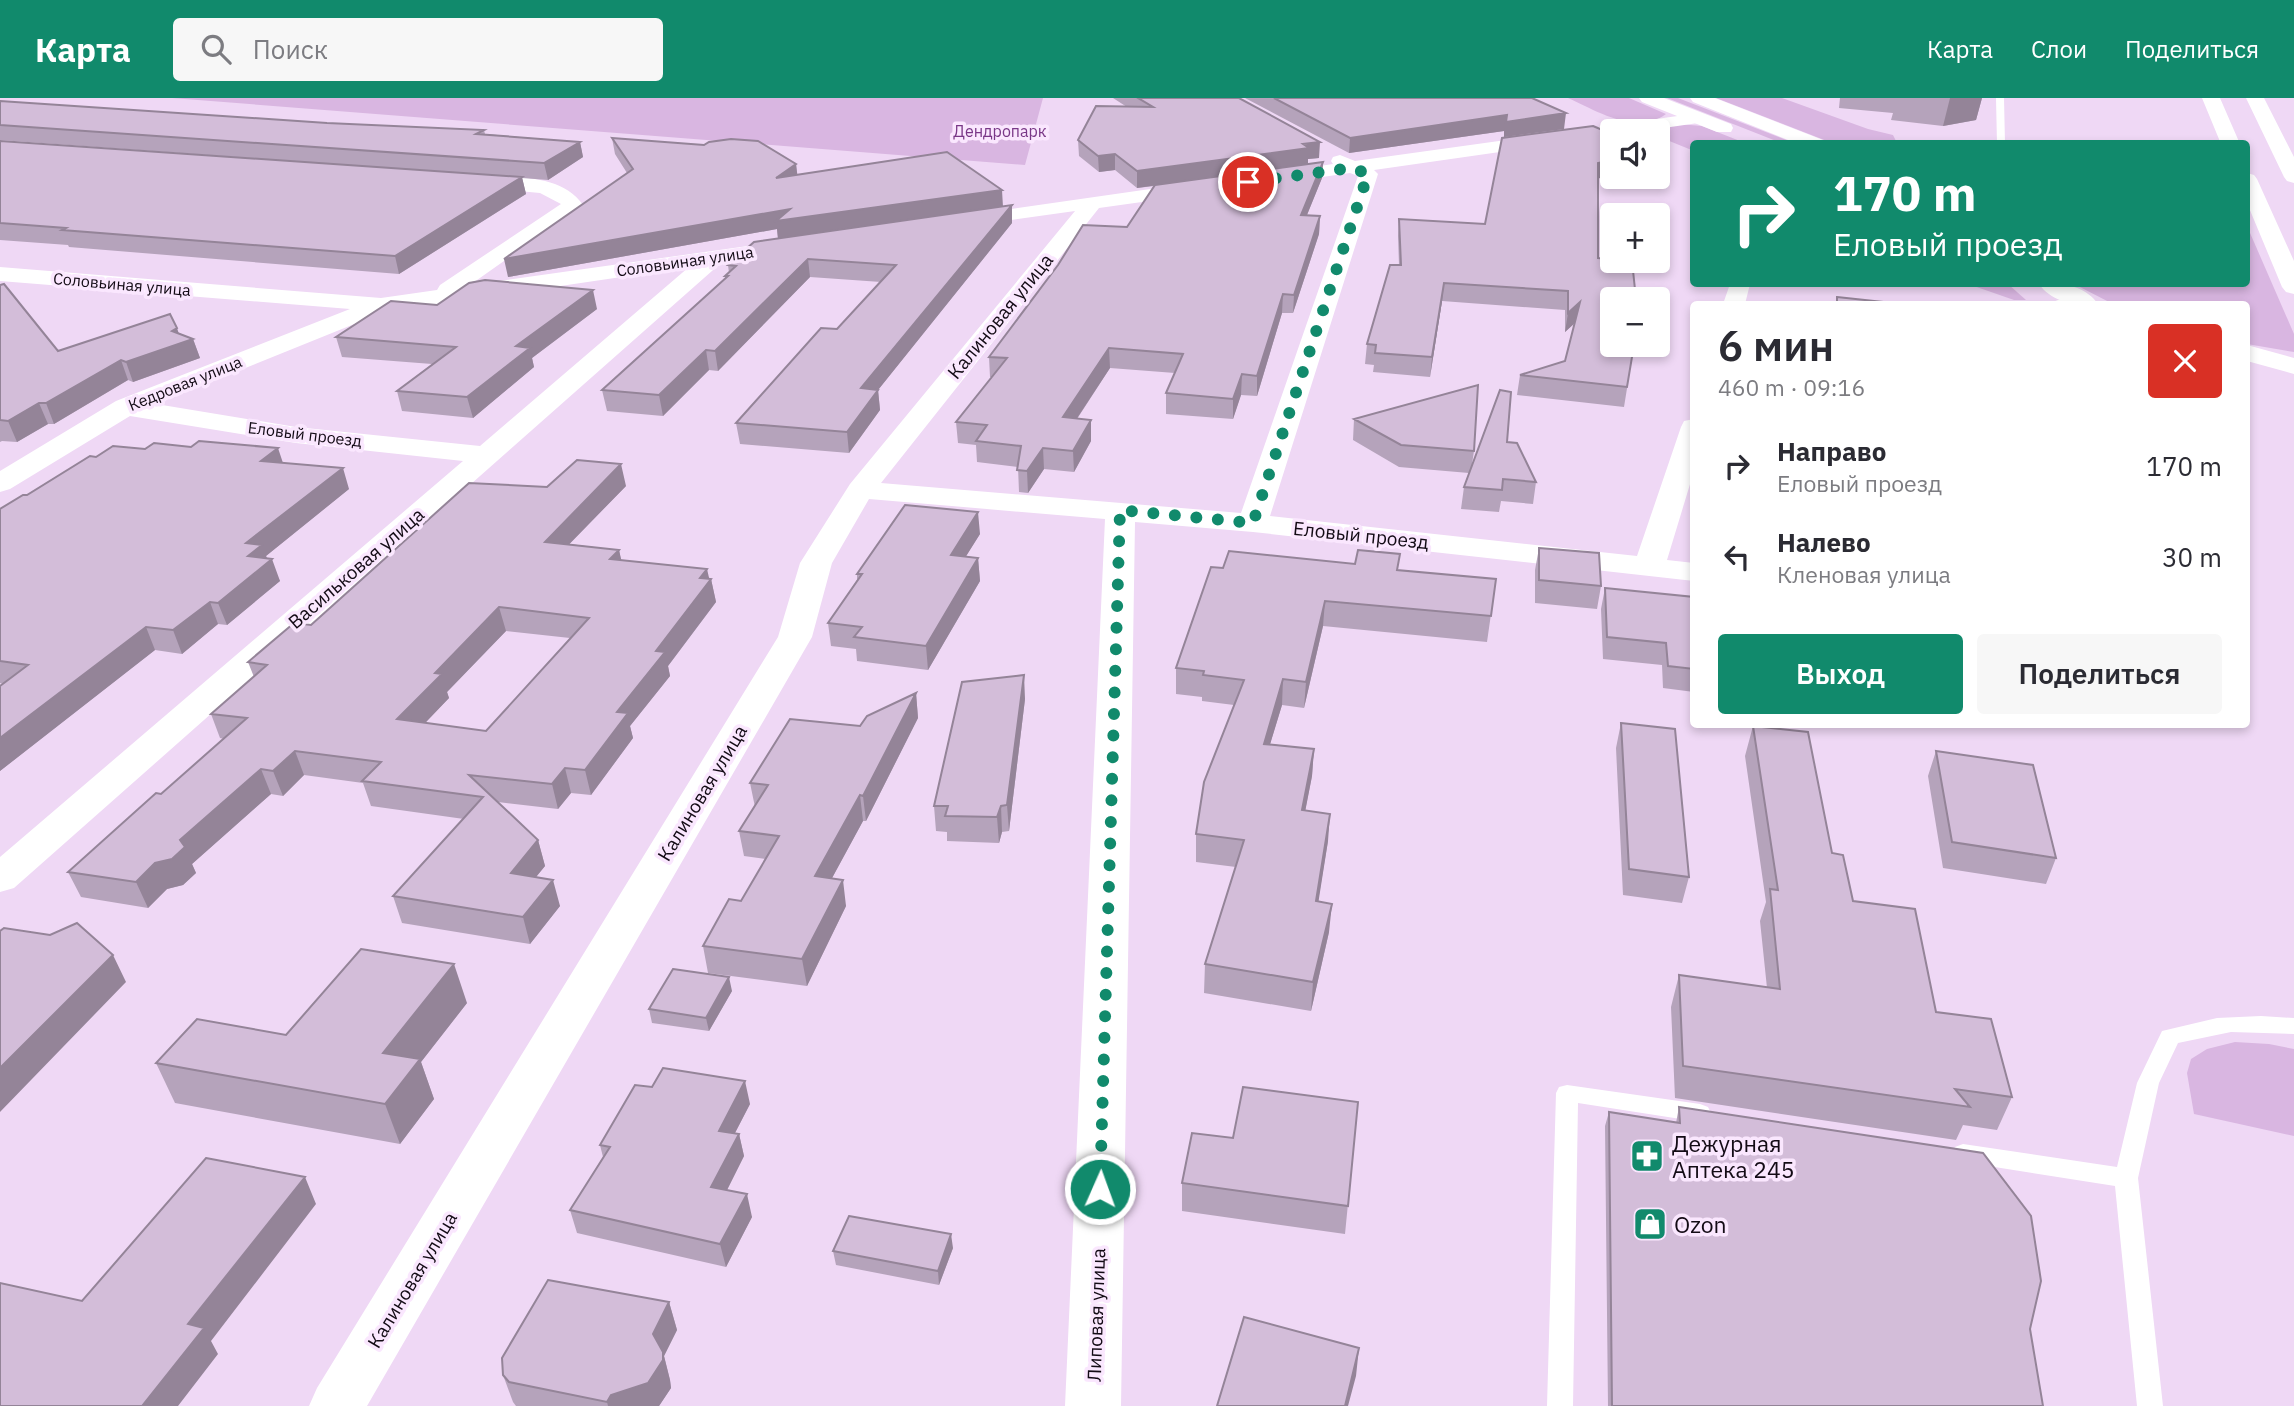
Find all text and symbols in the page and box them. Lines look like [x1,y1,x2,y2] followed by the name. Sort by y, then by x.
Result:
[173,18,663,81] search box
[35,28,131,71] text: Карта
[197,30,235,68] icon: search
[253,32,328,66] text: Поиск
[1927,33,1993,65] text: Карта
[2031,33,2087,65] text: Слои
[2125,33,2259,65] text: Поделиться
[1600,119,1670,357] map controls
[1600,119,1670,189] button: sound
[953,121,1047,141] park label: Дендропарк
[1218,152,1278,212] pin
[1833,161,1977,224] text: 170 m
[1229,163,1267,201] icon: arrive
[1718,168,1809,259] icon: right
[1600,203,1670,273] button: +
[1833,223,2063,265] text: Еловый проезд
[615,241,755,281] street label: Соловьиная улица
[942,248,1058,384] street label: Калиновая улица
[52,268,192,300] street label: Соловьиная улица
[1600,287,1670,357] button: −
[1718,318,1834,373] text: 6 мин
[2148,324,2222,398] button: close
[125,351,245,415] street label: Кедровая улица
[1718,372,1865,402] text: 460 m · 09:16
[247,417,364,451] street label: Еловый проезд
[1777,434,1886,468] text: Направо
[1718,447,1756,485] icon: right
[2146,449,2222,483] text: 170 m
[1777,468,1942,498] text: Еловый проезд
[283,502,429,634] street label: Васильковая улица
[1292,516,1430,554] street label: Еловый проезд
[1777,525,1871,559] text: Налево
[1718,538,1756,576] icon: left
[2162,540,2222,574] text: 30 m
[1777,559,1951,589] text: Кленовая улица
[1718,634,1963,714] button: Выход
[1977,634,2222,714] button: Поделиться
[652,721,752,865] street label: Калиновая улица
[1672,1128,1795,1184] place label: Дежурная Аптека 245
[1628,1137,1666,1175] pharmacy icon: Дежурная Аптека 245
[1063,1152,1137,1226] position arrow
[1631,1205,1669,1243] shop icon: Ozon
[362,1208,462,1352] street label: Калиновая улица
[1674,1209,1727,1239] place label: Ozon
[1082,1248,1110,1382] street label: Липовая улица

